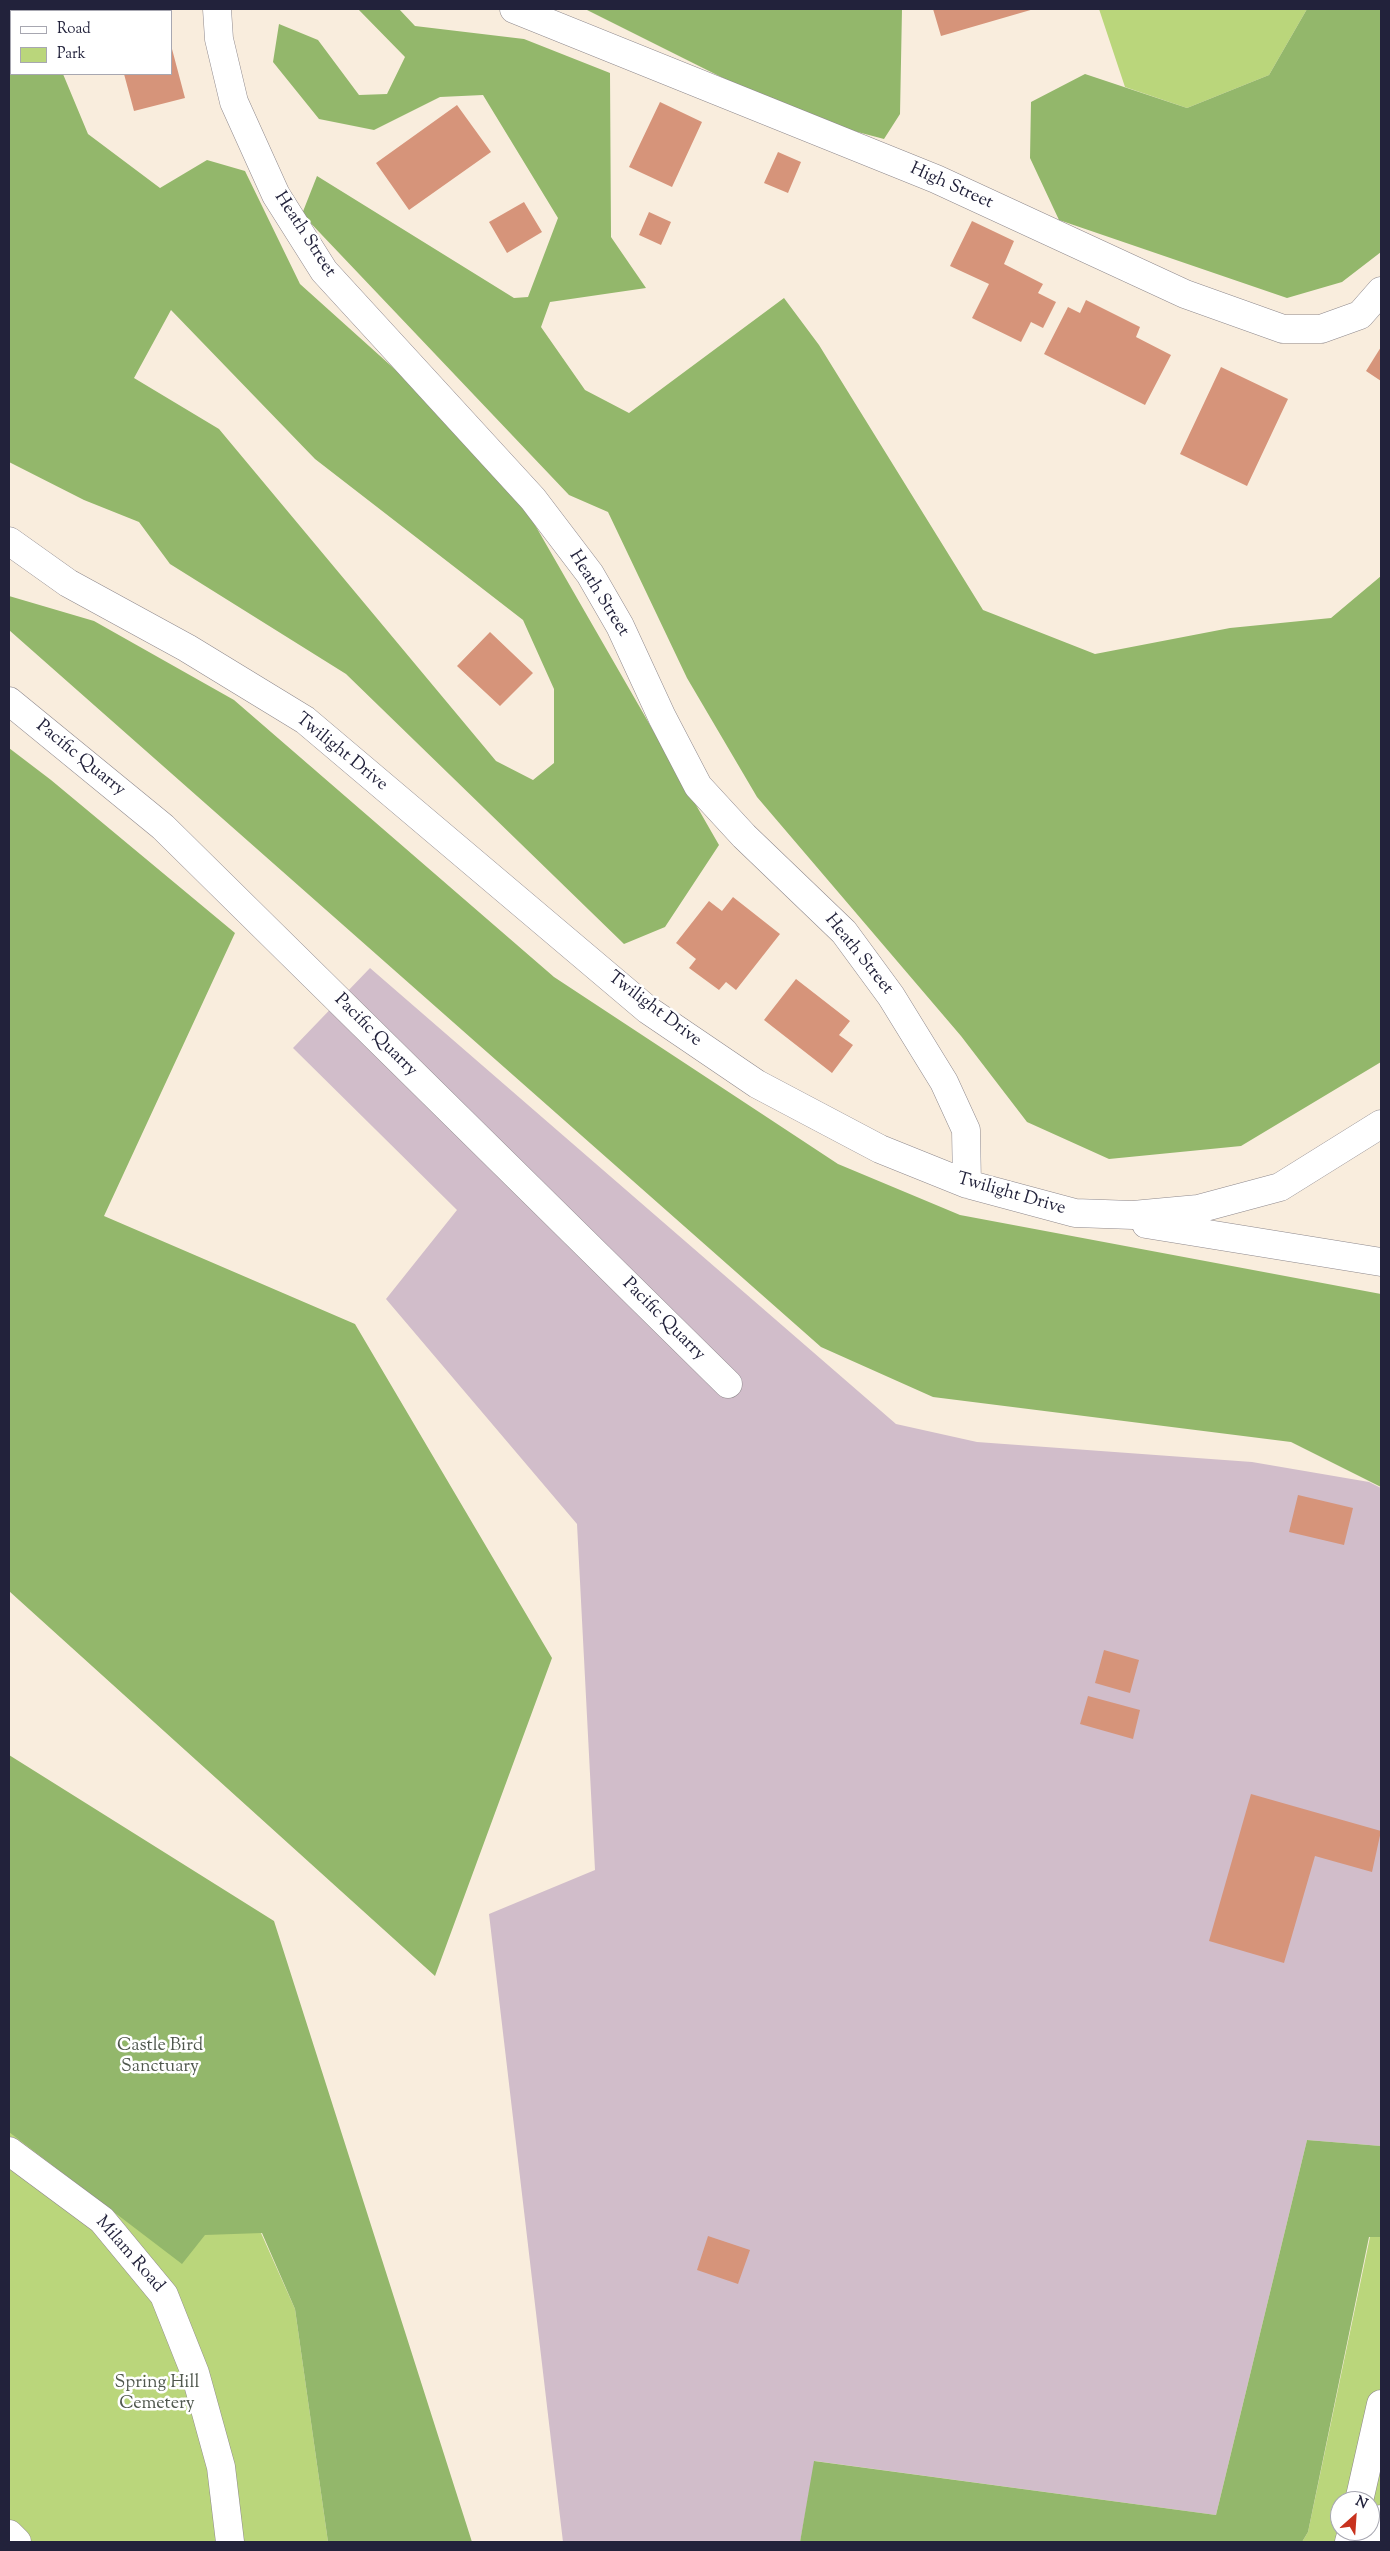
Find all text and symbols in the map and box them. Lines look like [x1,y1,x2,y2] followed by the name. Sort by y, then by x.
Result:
[10,10,172,75] legend
[57,19,91,40] text: Road
[57,44,86,65] text: Park
[906,159,996,215] street label: High Street
[268,188,340,282] street label: Heath Street
[563,547,633,641] street label: Heath Street
[291,709,391,797] street label: Twilight Drive
[31,716,129,802] street label: Pacific Quarry
[819,910,897,1000] street label: Heath Street
[603,968,705,1052] street label: Twilight Drive
[329,990,421,1082] street label: Pacific Quarry
[954,1169,1068,1221] street label: Twilight Drive
[617,1274,709,1366] street label: Pacific Quarry
[117,2036,203,2078] park label: Castle Bird Sanctuary
[90,2212,168,2298] street label: Milam Road
[114,2373,200,2416] park label: Spring Hill Cemetery
[1330,2491,1380,2541] north arrow
[1352,2492,1371,2515] text: N

